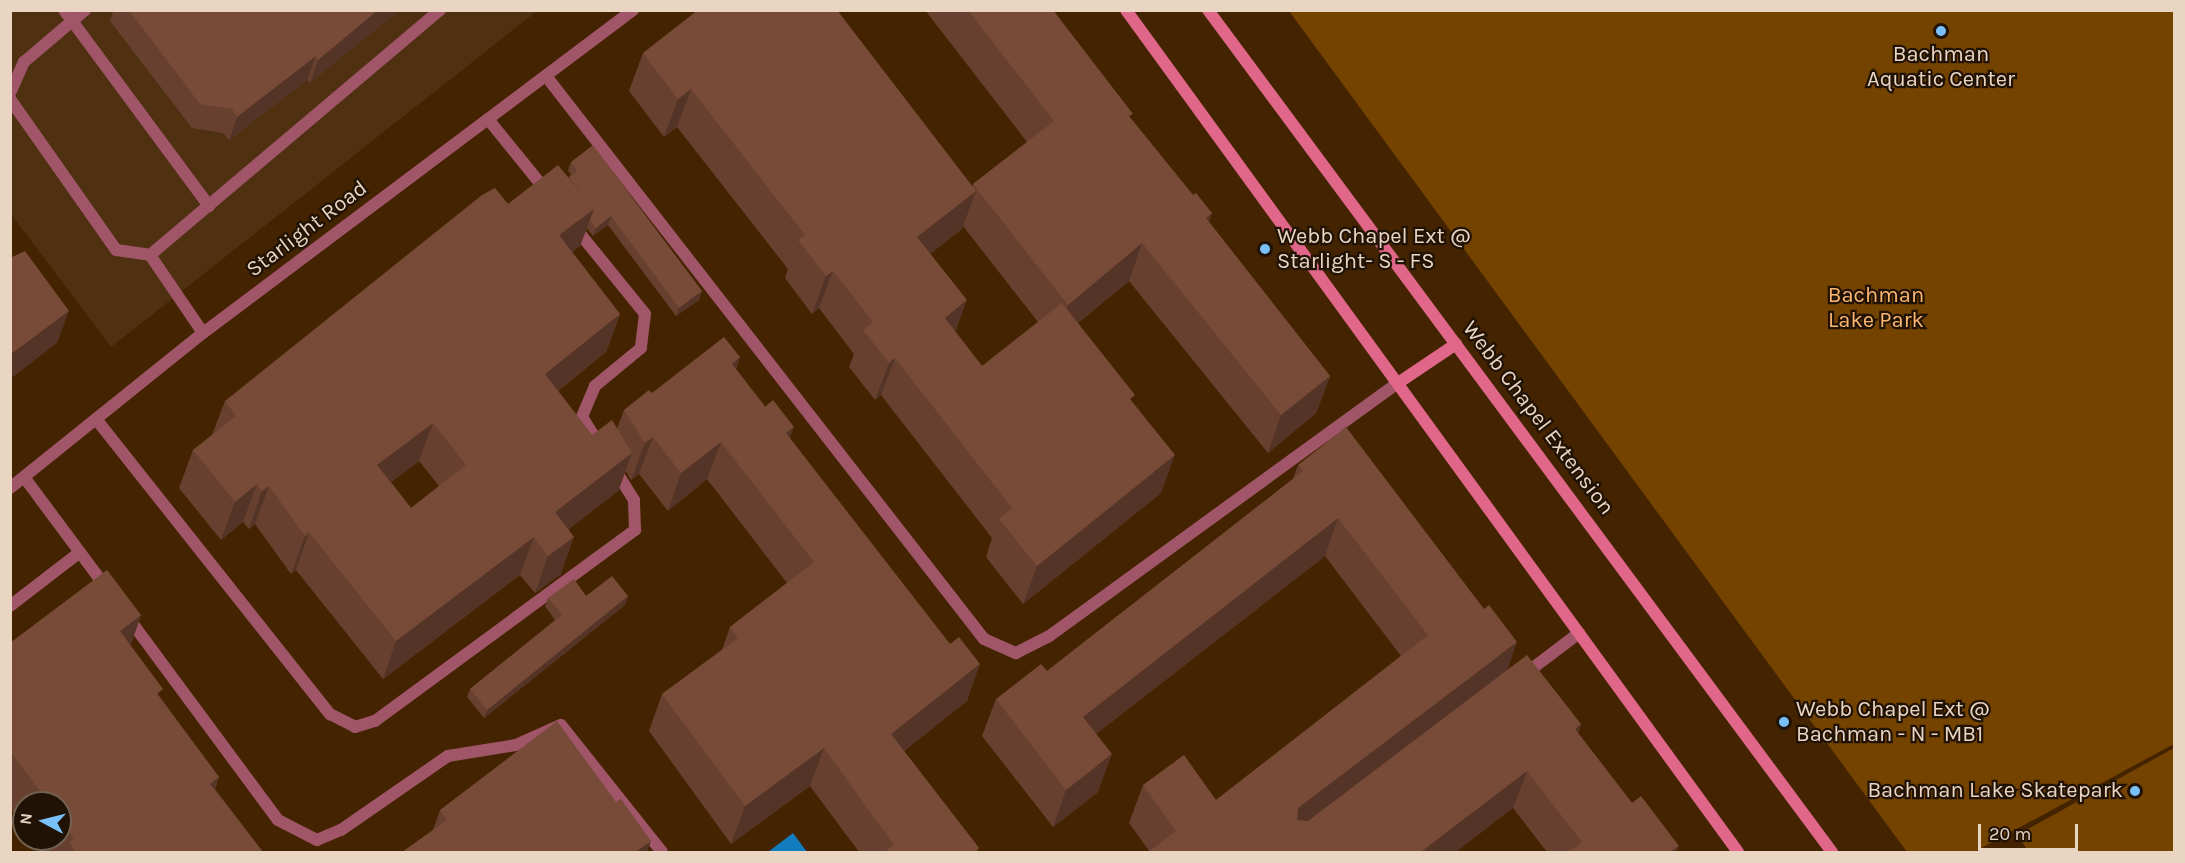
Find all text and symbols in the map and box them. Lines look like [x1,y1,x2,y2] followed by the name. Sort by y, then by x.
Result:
[1934,24,1948,38] marker: Bachman Aquatic Center
[1867,41,2015,92] place label: Bachman Aquatic Center
[241,175,373,283] street label: Starlight Road
[1277,223,1471,274] place label: Webb Chapel Ext @ Starlight- S - FS
[1258,242,1272,256] marker: Webb Chapel Ext @ Starlight- S - FS
[1828,282,1924,334] park label: Bachman Lake Park
[1456,316,1620,520] street label: Webb Chapel Extension
[1796,696,1990,748] place label: Webb Chapel Ext @ Bachman - N - MB1
[1777,715,1791,729] marker: Webb Chapel Ext @ Bachman - N - MB1
[1867,778,2123,804] place label: Bachman Lake Skatepark
[2128,784,2142,798] marker: Bachman Lake Skatepark
[12,791,72,851] north arrow
[15,812,36,826] text: N
[1981,812,2082,850] scale bar
[1989,823,2031,845] text: 20 m

